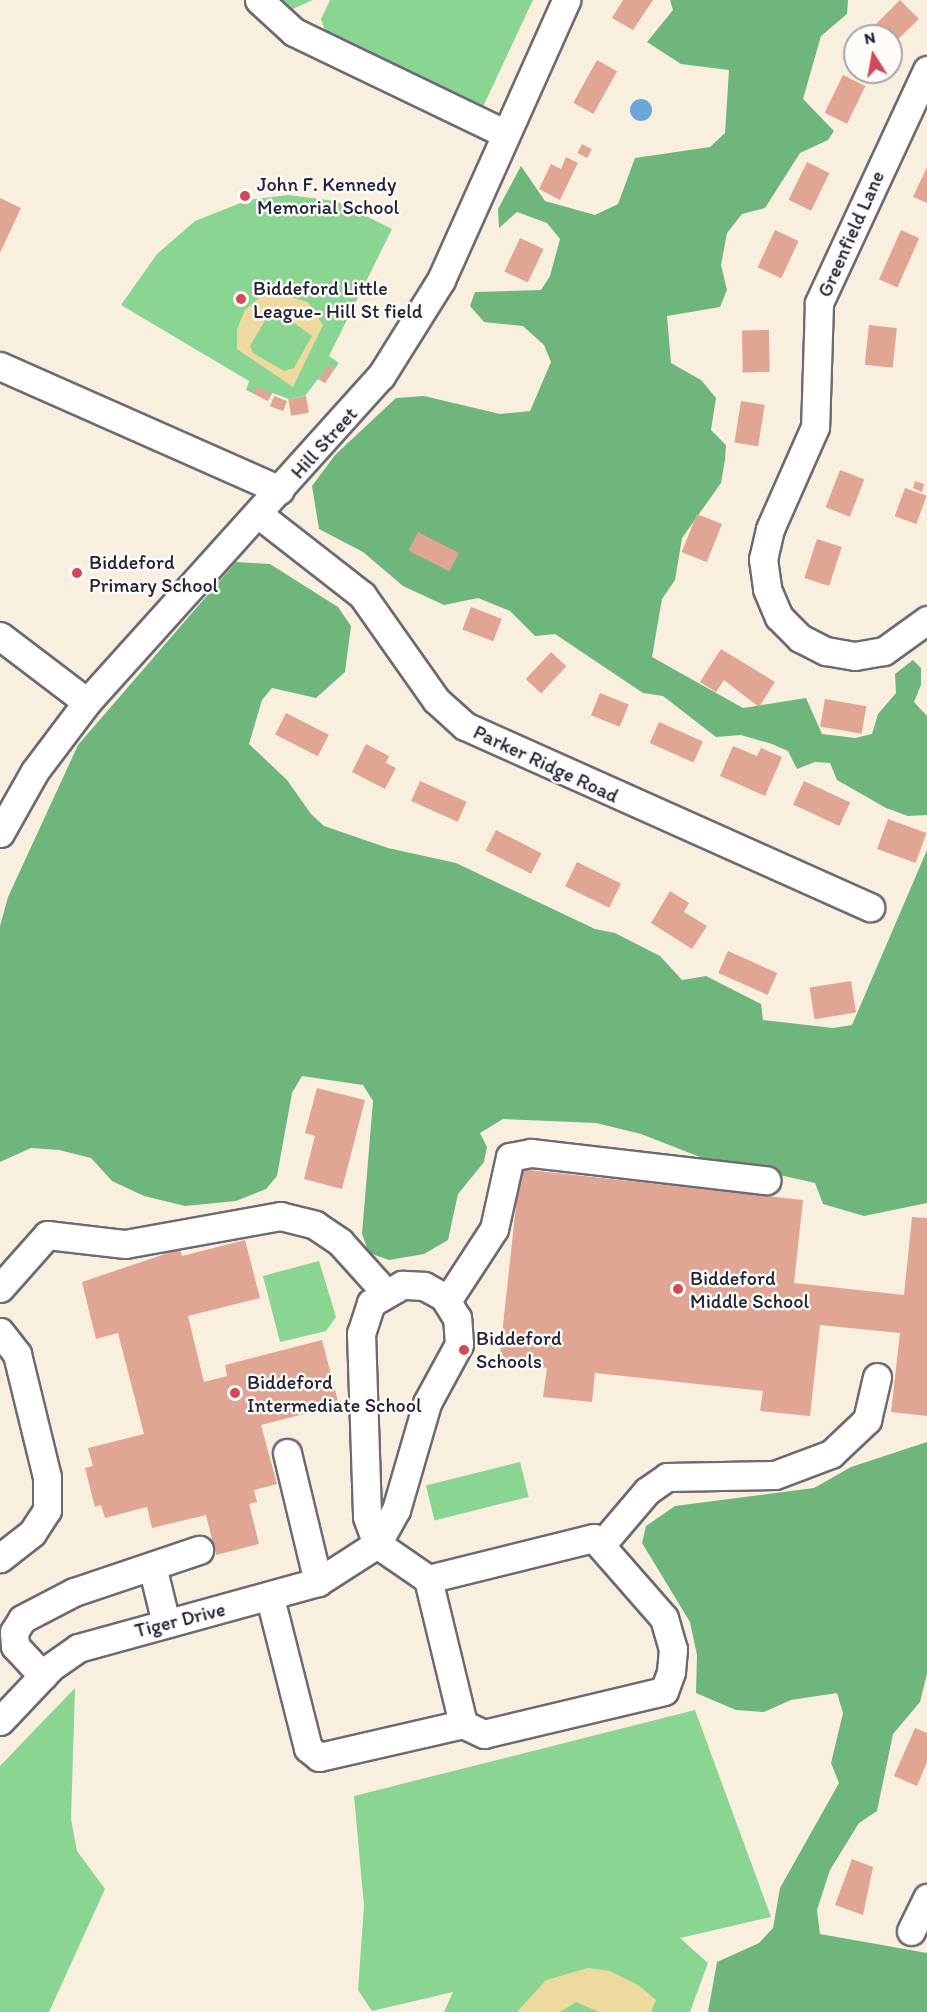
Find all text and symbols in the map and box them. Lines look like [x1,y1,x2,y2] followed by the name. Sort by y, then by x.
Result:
[843,24,903,84] north arrow
[863,27,877,48] text: N
[812,167,890,301] street label: Greenfield Lane
[257,172,399,219] place label: John F. Kennedy Memorial School
[238,189,252,203] marker: John F. Kennedy Memorial School
[253,276,423,323] place label: Biddeford Little League- Hill St field
[234,292,248,306] marker: Biddeford Little League- Hill St field
[286,402,362,484] street label: Hill Street
[89,550,218,597] place label: Biddeford Primary School
[70,566,84,580] marker: Biddeford Primary School
[470,720,622,808] street label: Parker Ridge Road
[690,1266,809,1313] place label: Biddeford Middle School
[671,1282,685,1296] marker: Biddeford Middle School
[476,1326,562,1373] place label: Biddeford Schools
[457,1343,471,1357] marker: Biddeford Schools
[247,1370,422,1417] place label: Biddeford Intermediate School
[228,1386,242,1400] marker: Biddeford Intermediate School
[132,1597,228,1643] street label: Tiger Drive

